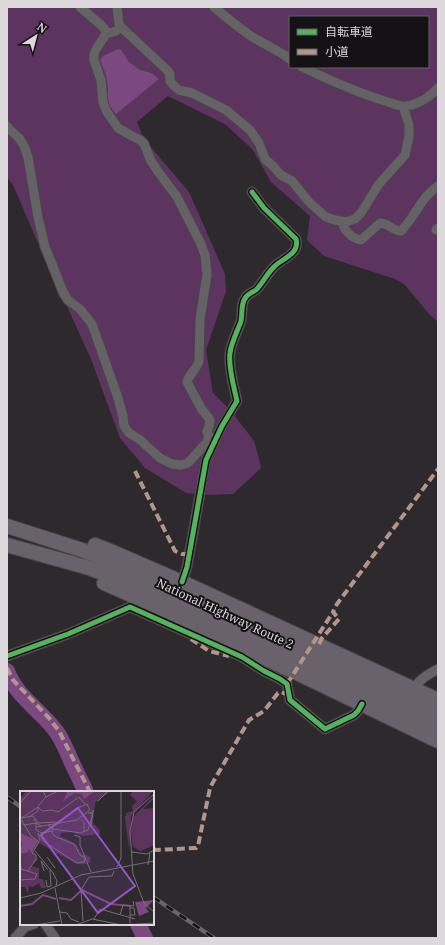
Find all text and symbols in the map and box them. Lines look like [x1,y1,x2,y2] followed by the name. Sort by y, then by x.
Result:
[16,16,56,56] north arrow
[289,16,429,68] legend
[34,19,50,36] text: N
[325,23,373,40] text: 自転車道
[325,43,349,60] text: 小道
[154,574,296,653] street label: National Highway Route 2
[20,791,154,925] inset map

